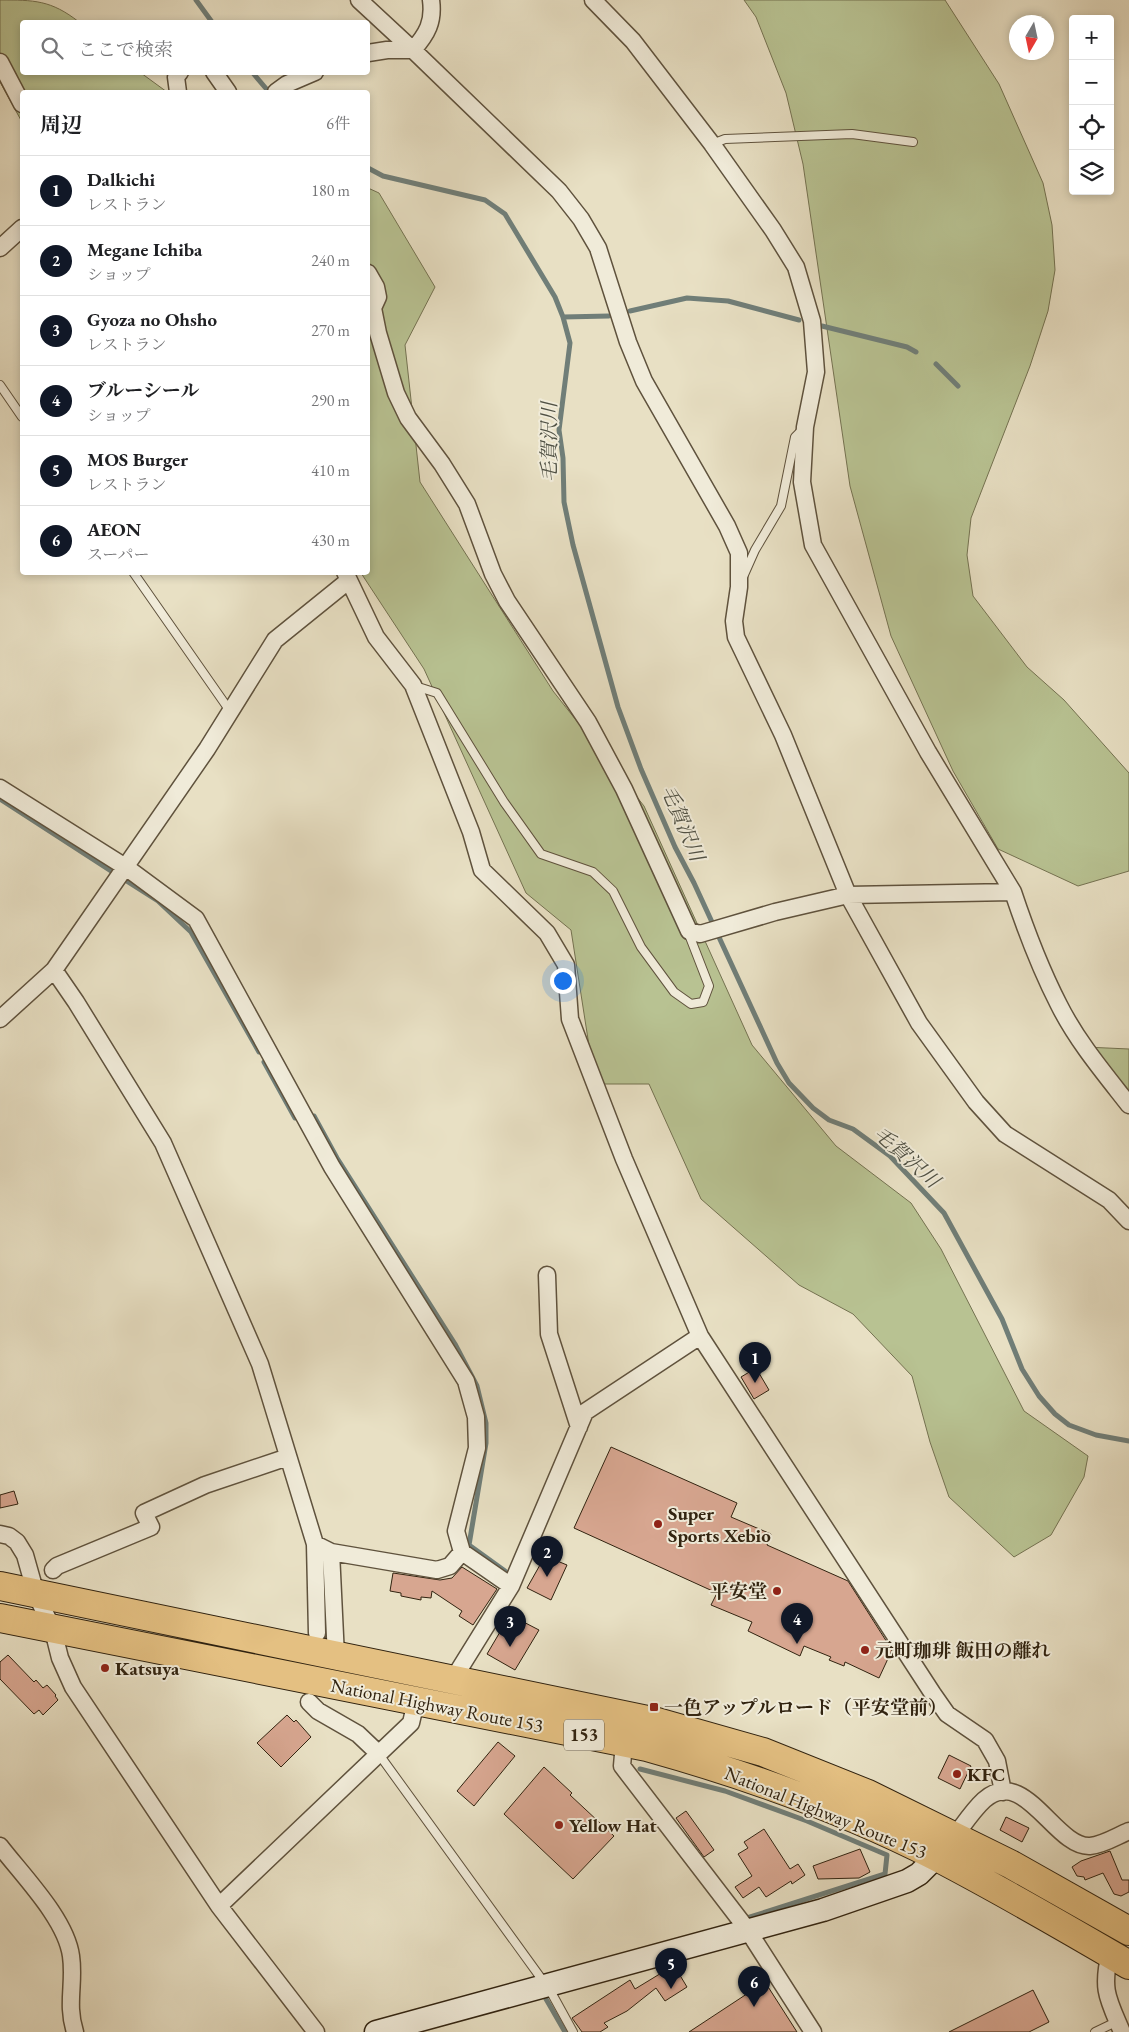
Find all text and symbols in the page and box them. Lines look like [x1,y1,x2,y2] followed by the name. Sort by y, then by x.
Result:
[1009,15,1054,60] north arrow
[1069,15,1114,195] map controls
[1069,15,1114,60] button: +
[20,20,370,75] search box
[38,34,66,62] icon: search
[78,37,173,62] text: ここで検索
[1069,60,1114,105] button: −
[1069,105,1114,150] button: locate
[40,111,82,138] text: 周辺
[326,113,350,134] text: 6件
[1069,150,1114,195] button: layers
[87,167,155,192] text: Dalkichi
[52,180,60,201] text: 1
[311,180,350,201] text: 180 m
[87,194,167,215] text: レストラン
[87,237,202,262] text: Megane Ichiba
[52,250,60,271] text: 2
[311,250,350,271] text: 240 m
[87,264,151,285] text: ショップ
[87,307,217,332] text: Gyoza no Ohsho
[52,320,60,341] text: 3
[311,320,350,341] text: 270 m
[87,334,167,355] text: レストラン
[87,378,199,403] text: ブルーシール
[52,390,60,411] text: 4
[311,390,350,411] text: 290 m
[536,400,562,482] water label: 毛賀沢川
[87,405,151,426] text: ショップ
[87,447,188,472] text: MOS Burger
[52,460,60,481] text: 5
[311,460,350,481] text: 410 m
[87,474,167,495] text: レストラン
[87,517,141,542] text: AEON
[52,530,60,551] text: 6
[311,530,350,551] text: 430 m
[87,544,149,565] text: スーパー
[655,781,711,867] water label: 毛賀沢川
[550,968,576,994] your location
[869,1121,947,1195] water label: 毛賀沢川
[739,1342,771,1383] pin: 1
[668,1501,771,1548] place label: Super Sports Xebio
[652,1518,664,1530] marker: Super Sports Xebio
[531,1536,563,1577] pin: 2
[710,1579,767,1604] place label: 平安堂
[771,1585,783,1597] marker: 平安堂
[781,1603,813,1644] pin: 4
[494,1606,526,1647] pin: 3
[875,1638,1051,1663] place label: 元町珈琲 飯田の離れ
[859,1644,871,1656] marker: 元町珈琲 飯田の離れ
[115,1656,180,1681] place label: Katsuya
[99,1662,111,1674] marker: Katsuya
[329,1673,545,1738] street label: National Highway Route 153
[664,1695,947,1720] place label: 一色アップルロード（平安堂前）
[648,1701,660,1713] marker: 一色アップルロード（平安堂前）
[564,1720,604,1750] road number: 153
[721,1760,931,1865] street label: National Highway Route 153
[967,1762,1005,1787] place label: KFC
[951,1768,963,1780] marker: KFC
[569,1813,657,1838] place label: Yellow Hat
[553,1819,565,1831] marker: Yellow Hat
[655,1948,687,1989] pin: 5
[738,1966,770,2007] pin: 6

